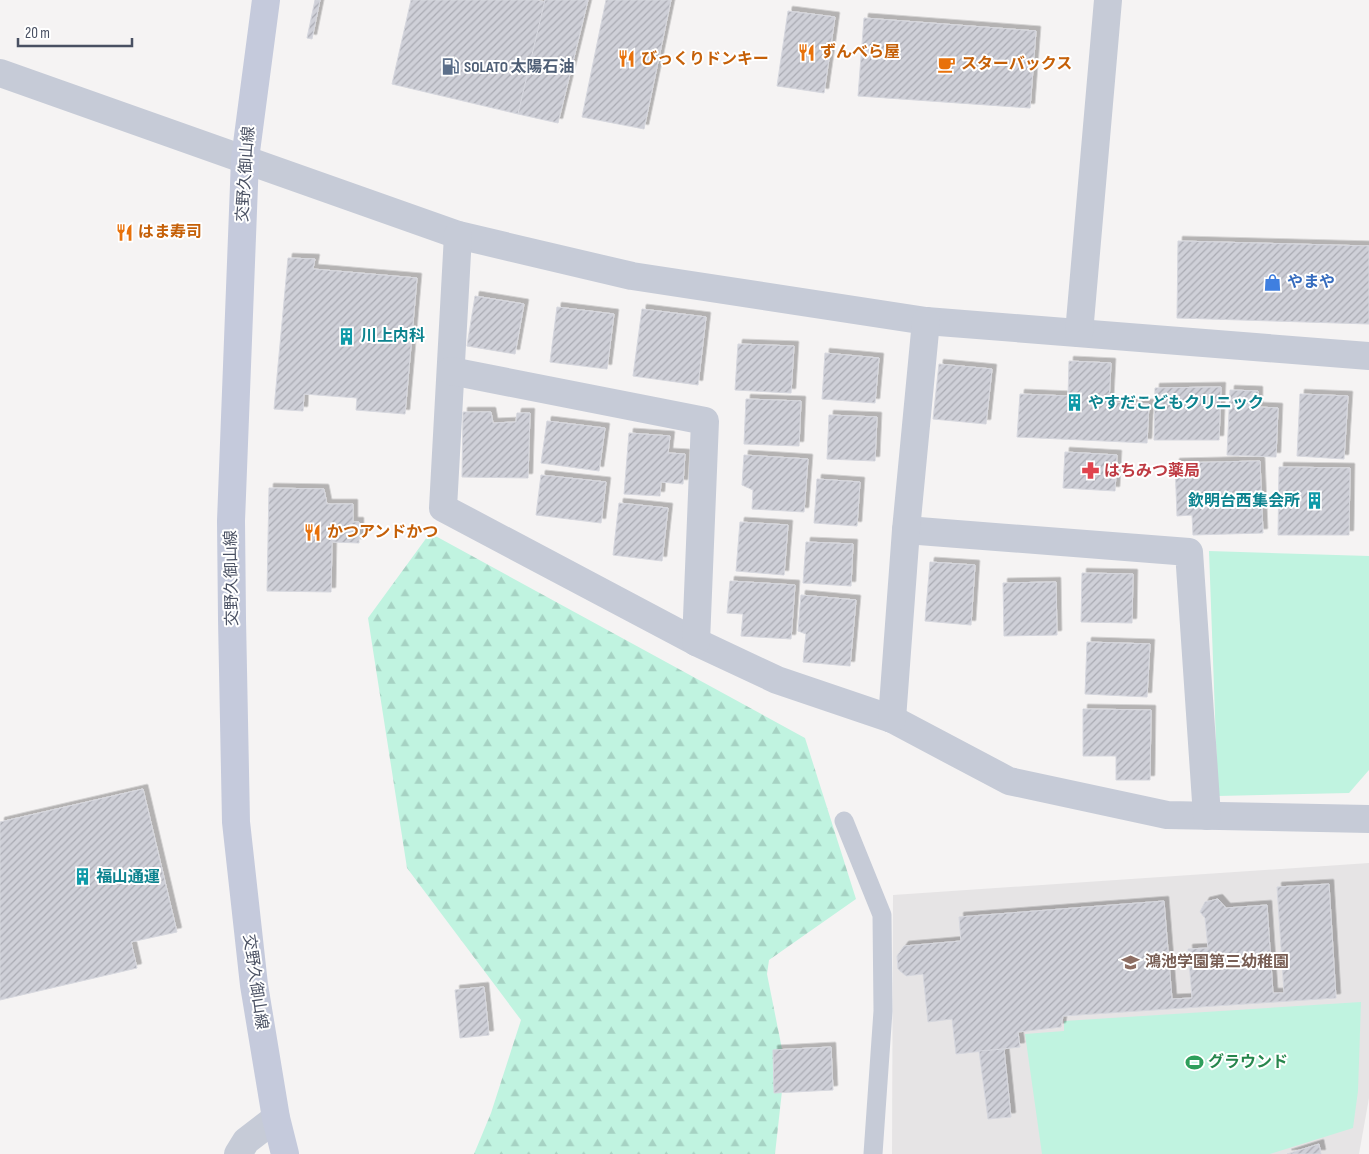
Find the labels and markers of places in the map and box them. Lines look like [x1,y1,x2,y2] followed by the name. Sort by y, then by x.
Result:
[796,42,816,62] restaurant icon: ずんべら屋
[820,43,900,62] place label: ずんべら屋
[617,49,637,69] restaurant icon: びっくりドンキー
[641,50,769,69] place label: びっくりドンキー
[937,54,957,74] cafe icon: スターバックス
[961,55,1072,74] place label: スターバックス
[440,57,460,77] fuel station icon: SOLATO 太陽石油
[464,58,574,77] place label: SOLATO 太陽石油
[114,222,134,242] restaurant icon: はま寿司
[138,223,202,242] place label: はま寿司
[1263,272,1283,292] shop icon: やまや
[1287,273,1335,292] place label: やまや
[337,326,357,346] building icon: 川上内科
[361,327,425,346] place label: 川上内科
[1064,393,1084,413] building icon: やすだこどもクリニック
[1088,394,1264,413] place label: やすだこどもクリニック
[1080,461,1100,481] pharmacy icon: はちみつ薬局
[1104,462,1200,481] place label: はちみつ薬局
[1304,491,1324,511] building icon: 欽明台西集会所
[1188,492,1300,511] place label: 欽明台西集会所
[303,522,323,542] restaurant icon: かつアンドかつ
[327,523,438,542] place label: かつアンドかつ
[72,867,92,887] building icon: 福山通運
[96,868,160,887] place label: 福山通運
[1121,952,1141,972] school or university icon: 鴻池学園第三幼稚園
[1145,953,1289,972] place label: 鴻池学園第三幼稚園
[1184,1052,1204,1072] sports icon: グラウンド
[1208,1052,1288,1072] place label: グラウンド

